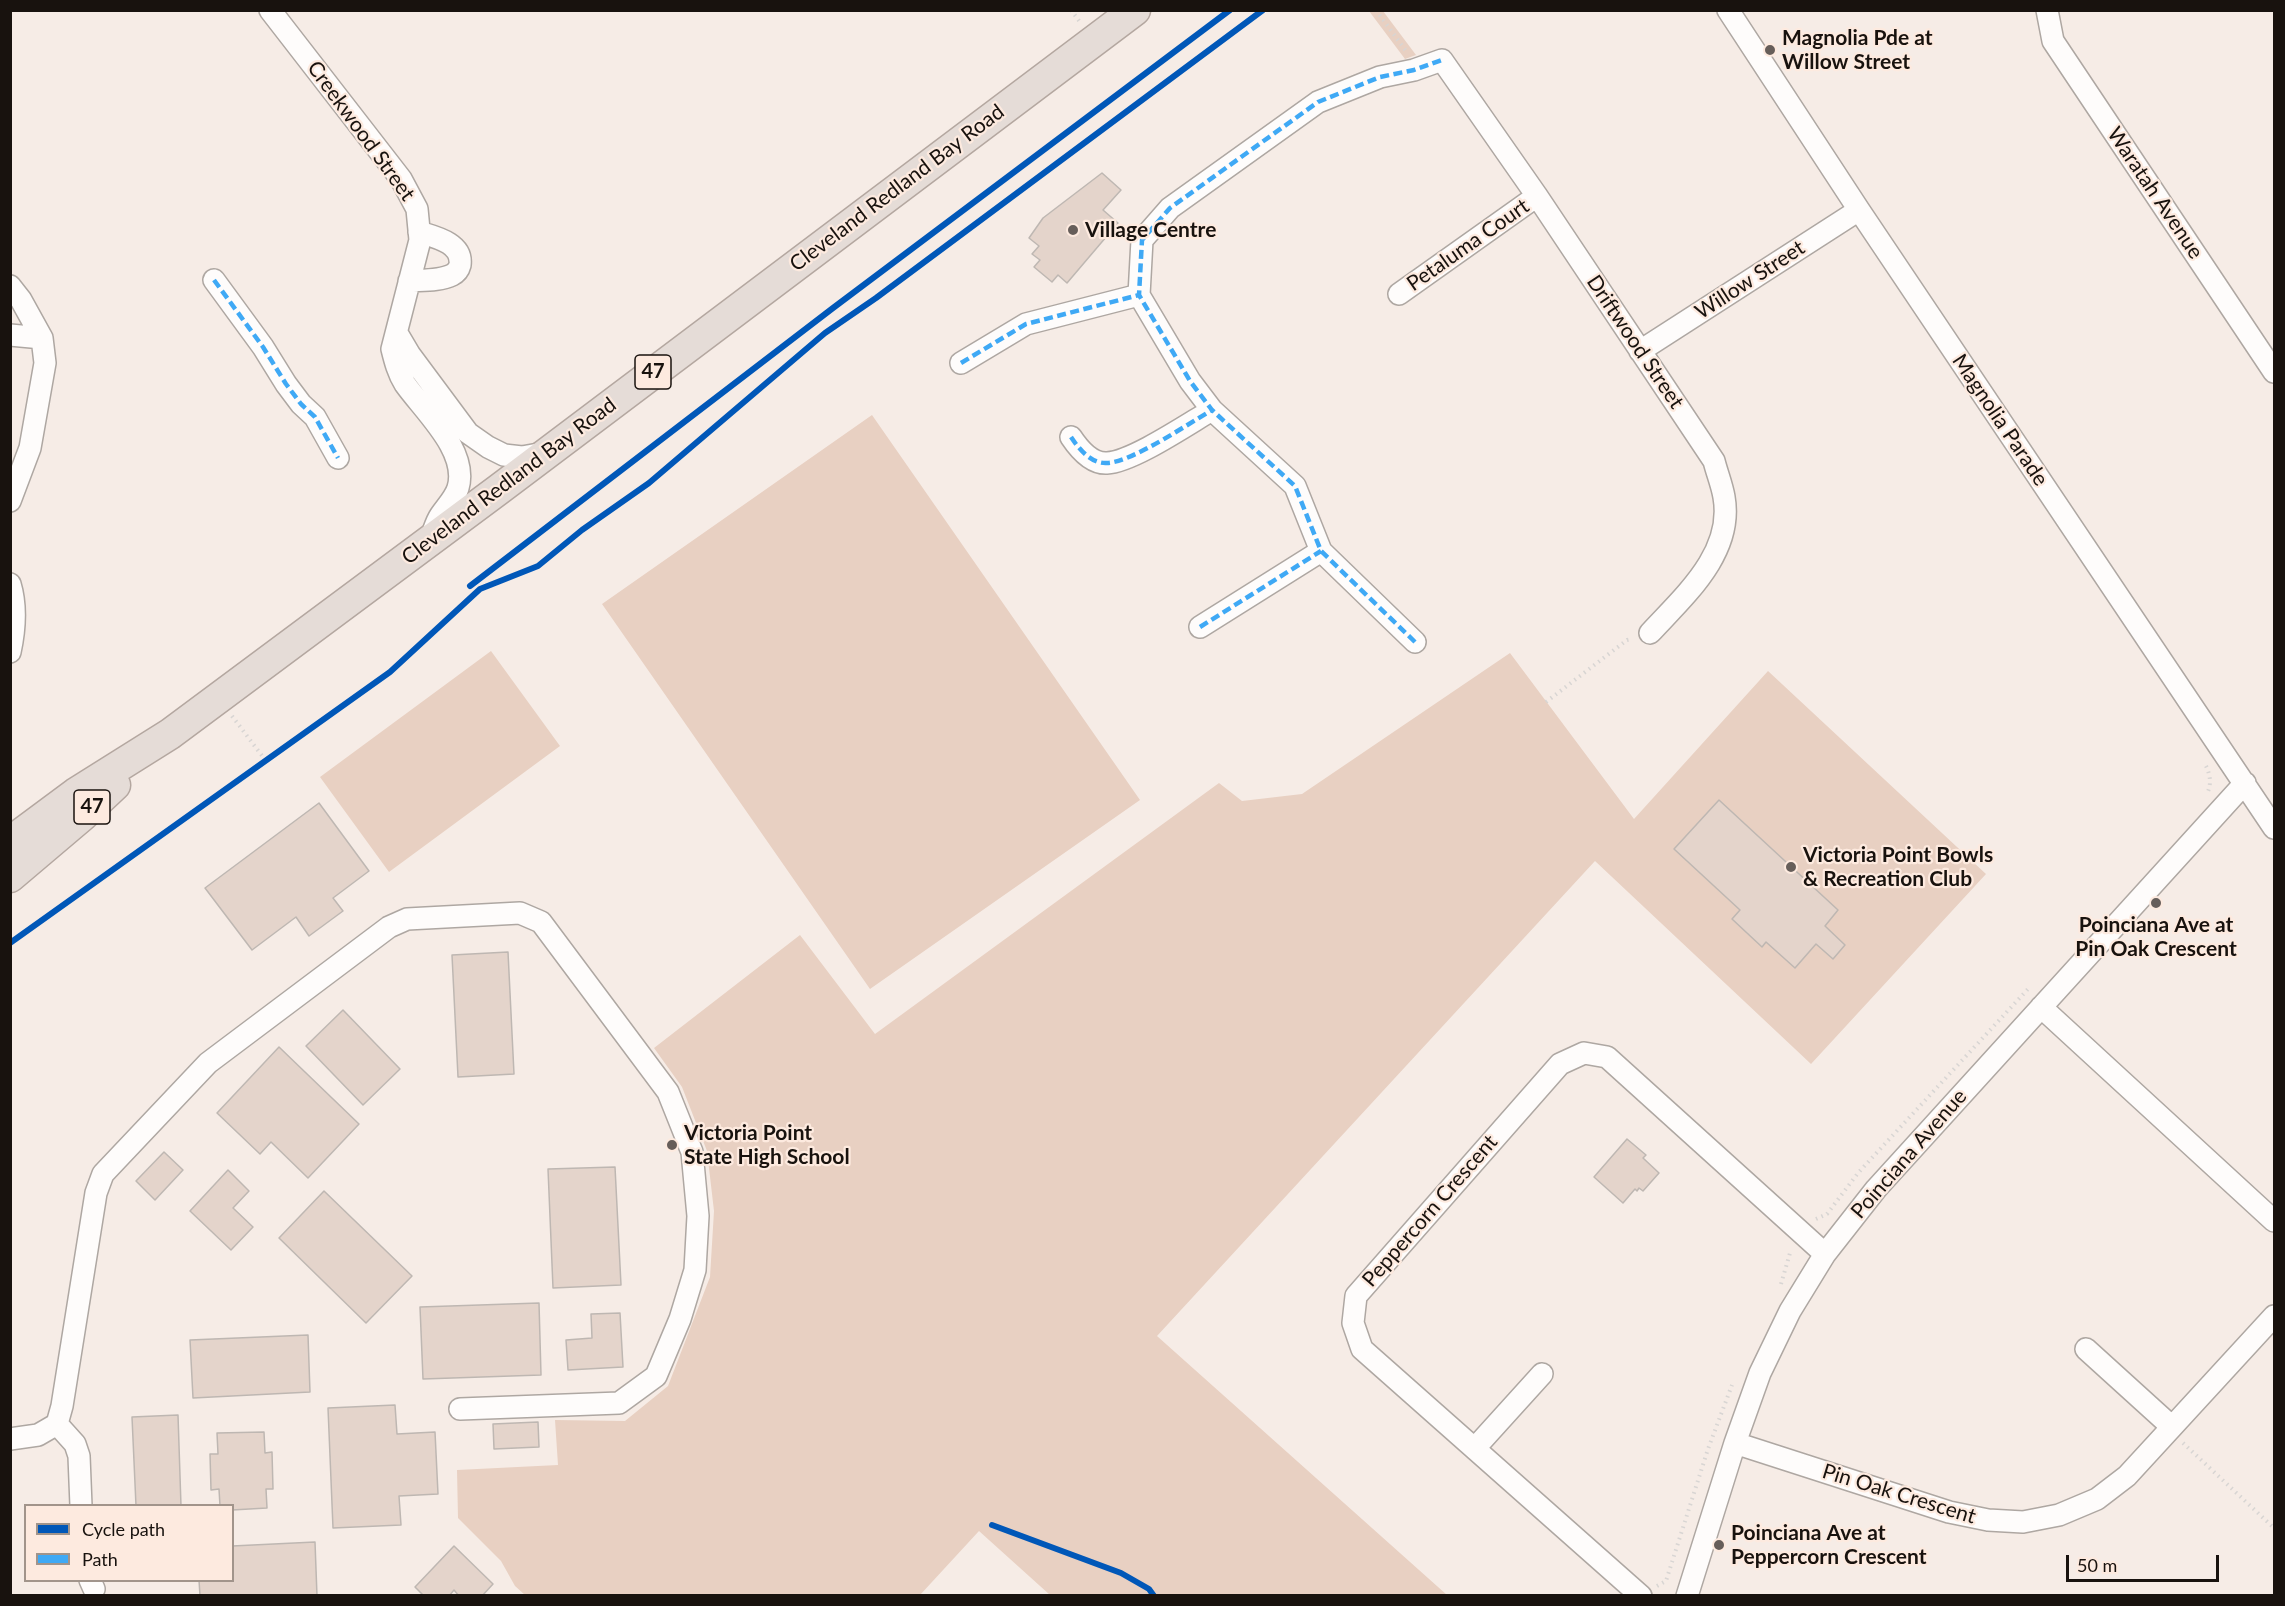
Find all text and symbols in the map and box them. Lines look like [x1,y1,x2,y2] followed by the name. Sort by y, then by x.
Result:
[1782,25,1933,75] place label: Magnolia Pde at Willow Street
[1763,43,1777,57] marker: Magnolia Pde at Willow Street
[302,56,420,206] street label: Creekwood Street
[785,99,1009,277] street label: Cleveland Redland Bay Road
[2102,122,2208,264] street label: Waratah Avenue
[1402,194,1534,296] street label: Petaluma Court
[1085,217,1216,243] place label: Village Centre
[1066,223,1080,237] marker: Village Centre
[1690,235,1810,325] street label: Willow Street
[1581,271,1689,413] street label: Driftwood Street
[1947,349,2053,491] street label: Magnolia Parade
[635,355,671,389] road number: 47
[397,392,621,570] street label: Cleveland Redland Bay Road
[74,790,110,824] road number: 47
[1803,842,1993,892] place label: Victoria Point Bowls & Recreation Club
[1784,860,1798,874] marker: Victoria Point Bowls & Recreation Club
[2149,896,2163,910] marker: Poinciana Ave at Pin Oak Crescent
[2075,912,2237,962] place label: Poinciana Ave at Pin Oak Crescent
[1846,1084,1972,1224] street label: Poinciana Avenue
[684,1120,850,1170] place label: Victoria Point State High School
[1357,1130,1503,1292] street label: Peppercorn Crescent
[665,1138,679,1152] marker: Victoria Point State High School
[1819,1459,1979,1529] street label: Pin Oak Crescent
[24,1504,234,1582] legend
[82,1518,165,1540] text: Cycle path
[1731,1520,1927,1570] place label: Poinciana Ave at Peppercorn Crescent
[1712,1538,1726,1552] marker: Poinciana Ave at Peppercorn Crescent
[2069,1543,2222,1581] scale bar
[82,1548,118,1570] text: Path
[2077,1554,2117,1576] text: 50 m

